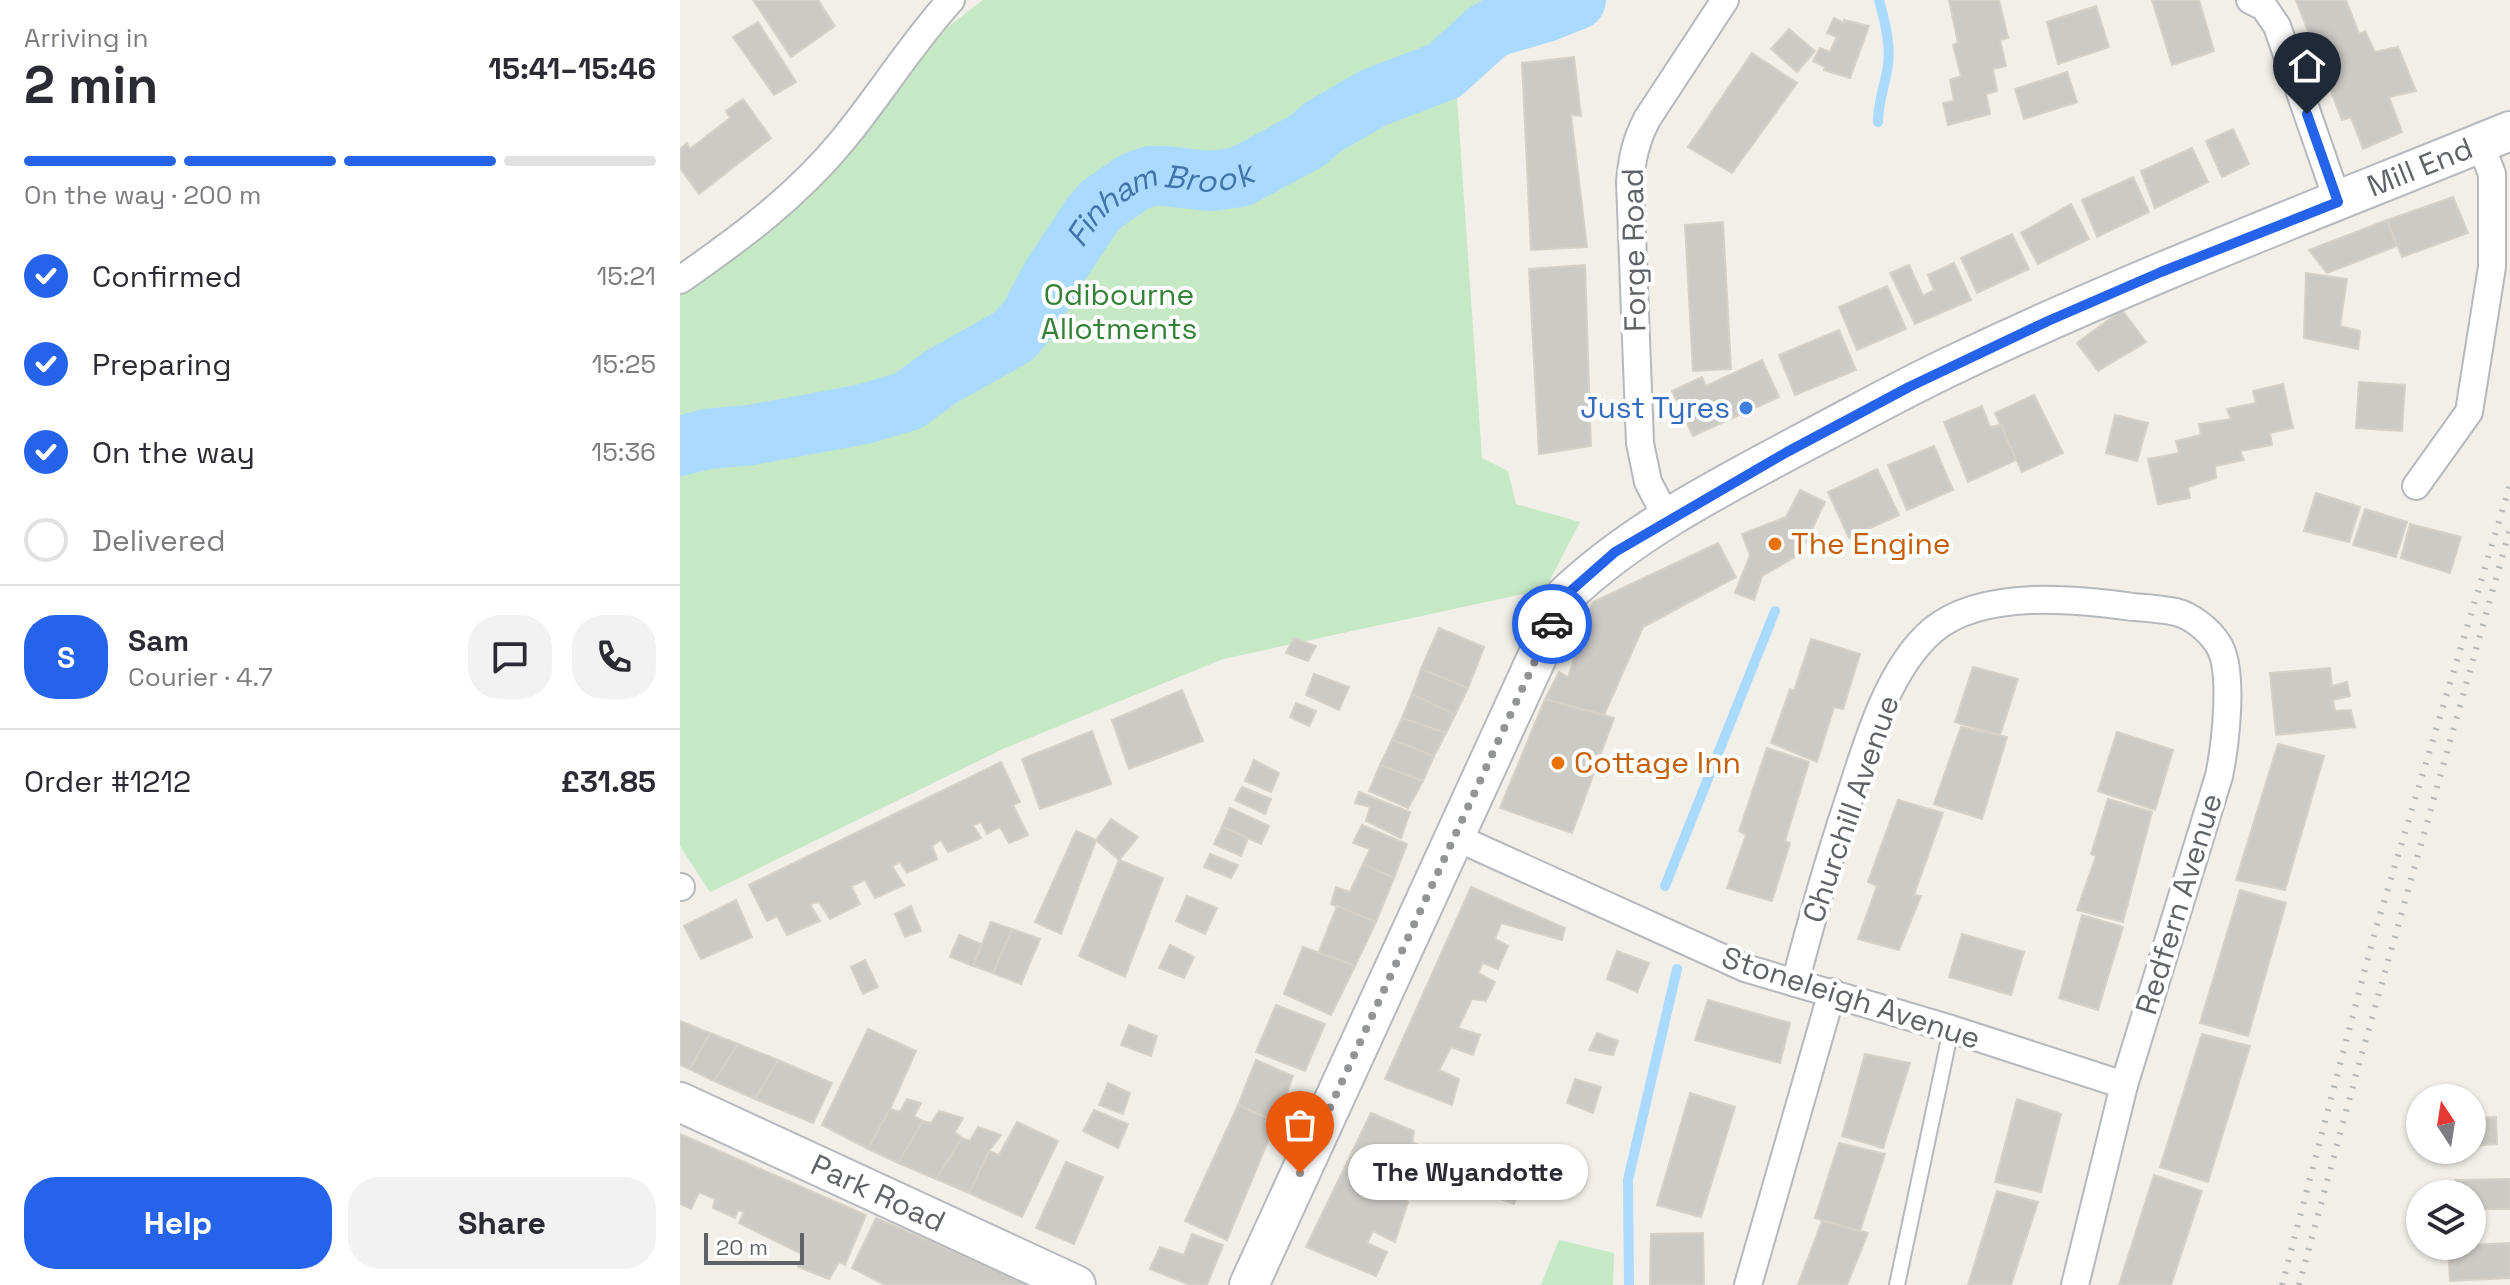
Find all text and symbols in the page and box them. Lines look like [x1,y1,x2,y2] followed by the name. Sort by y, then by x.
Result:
[24,21,148,55] text: Arriving in
[2273,32,2341,114] pin
[2285,44,2329,88] icon: home
[488,49,656,88] text: 15:41–15:46
[24,52,158,118] text: 2 min
[2361,128,2478,206] street label: Mill End
[1057,151,1264,254] water label: Finham Brook
[1613,168,1654,332] street label: Forge Road
[24,178,261,212] text: On the way · 200 m
[24,254,68,298] icon: check
[92,257,242,296] text: Confirmed
[596,259,656,293] text: 15:21
[1041,275,1197,348] park label: Odibourne Allotments
[24,342,68,386] icon: check
[92,345,231,384] text: Preparing
[592,347,656,381] text: 15:25
[1580,388,1730,427] place label: Just Tyres
[1737,399,1755,417] marker: Just Tyres
[24,430,68,474] icon: check
[92,433,255,472] text: On the way
[591,435,656,469] text: 15:36
[92,521,226,560] text: Delivered
[1791,524,1951,563] place label: The Engine
[1766,535,1784,553] marker: The Engine
[1512,584,1592,664] courier
[1530,602,1574,646] icon: car
[468,615,552,699] button: chat
[572,615,656,699] button: phone
[128,621,189,660] text: Sam
[57,638,75,677] text: S
[128,660,273,694] text: Courier · 4.7
[1793,690,1908,928] street label: Churchill Avenue
[1574,743,1741,782] place label: Cottage Inn
[1549,754,1567,772] marker: Cottage Inn
[24,762,191,801] text: Order #1212
[561,762,656,801] text: £31.85
[2126,789,2231,1019] street label: Redfern Avenue
[1717,937,1985,1058] street label: Stoneleigh Avenue
[2406,1084,2486,1164] north arrow
[2406,1084,2486,1260] map controls
[1266,1091,1334,1173] pin
[1278,1103,1322,1147] icon: bag
[805,1145,952,1241] street label: Park Road
[1348,1145,1588,1201] callout: The Wyandotte
[1373,1155,1564,1189] text: The Wyandotte
[24,1177,332,1269] button: Help
[348,1177,656,1269] button: Share
[2406,1180,2486,1260] button: layers
[704,1229,804,1265] scale bar
[716,1233,768,1261] text: 20 m

